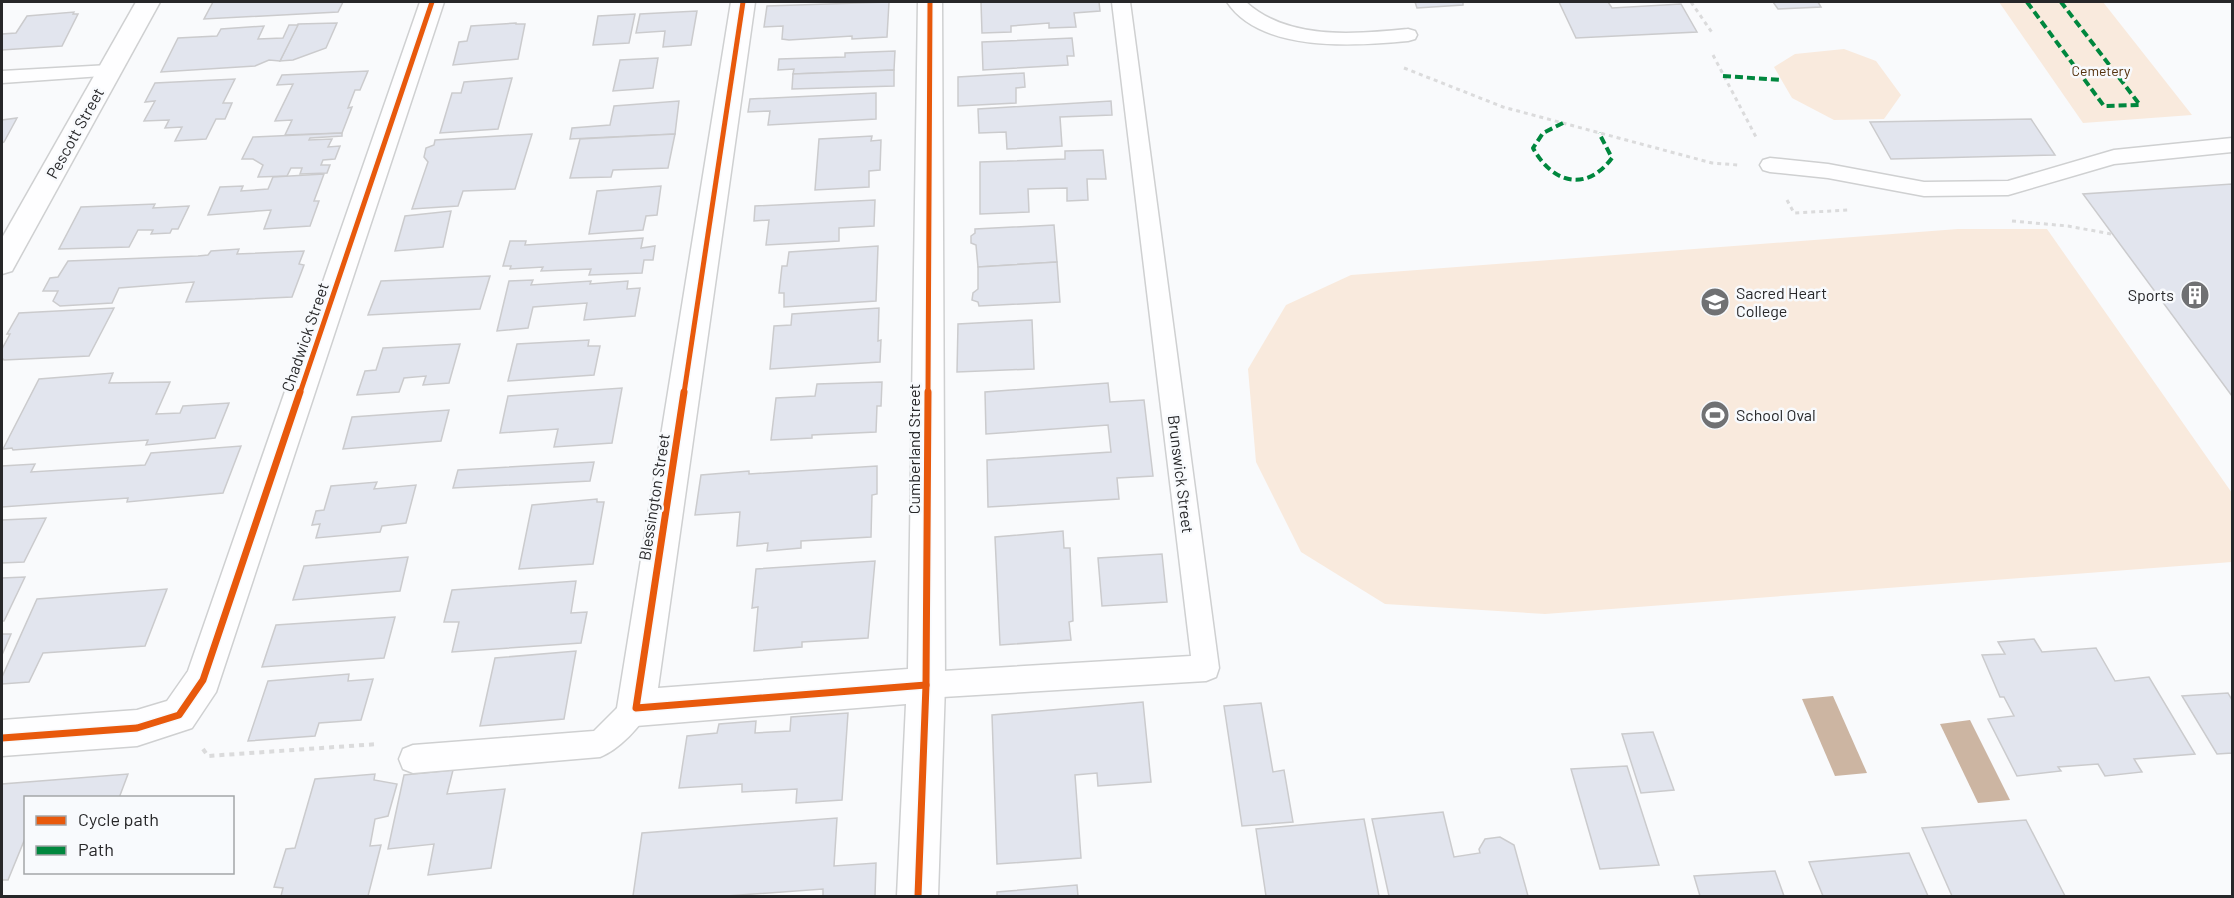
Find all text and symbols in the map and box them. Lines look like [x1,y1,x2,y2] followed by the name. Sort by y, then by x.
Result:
[2071,62,2131,79] park label: Cemetery
[42,84,107,181] street label: Pescott Street
[2179,279,2211,311] building icon: Sports
[277,280,332,394] street label: Chadwick Street
[1736,283,1827,320] place label: Sacred Heart College
[2128,285,2174,304] place label: Sports
[1699,286,1731,318] school or university icon: Sacred Heart College
[904,384,923,514] street label: Cumberland Street
[1699,399,1731,431] sports icon: School Oval
[1736,405,1816,424] place label: School Oval
[1165,414,1198,534] street label: Brunswick Street
[634,432,673,562] street label: Blessington Street
[24,796,234,874] legend
[78,808,159,830] text: Cycle path
[78,838,114,860] text: Path

